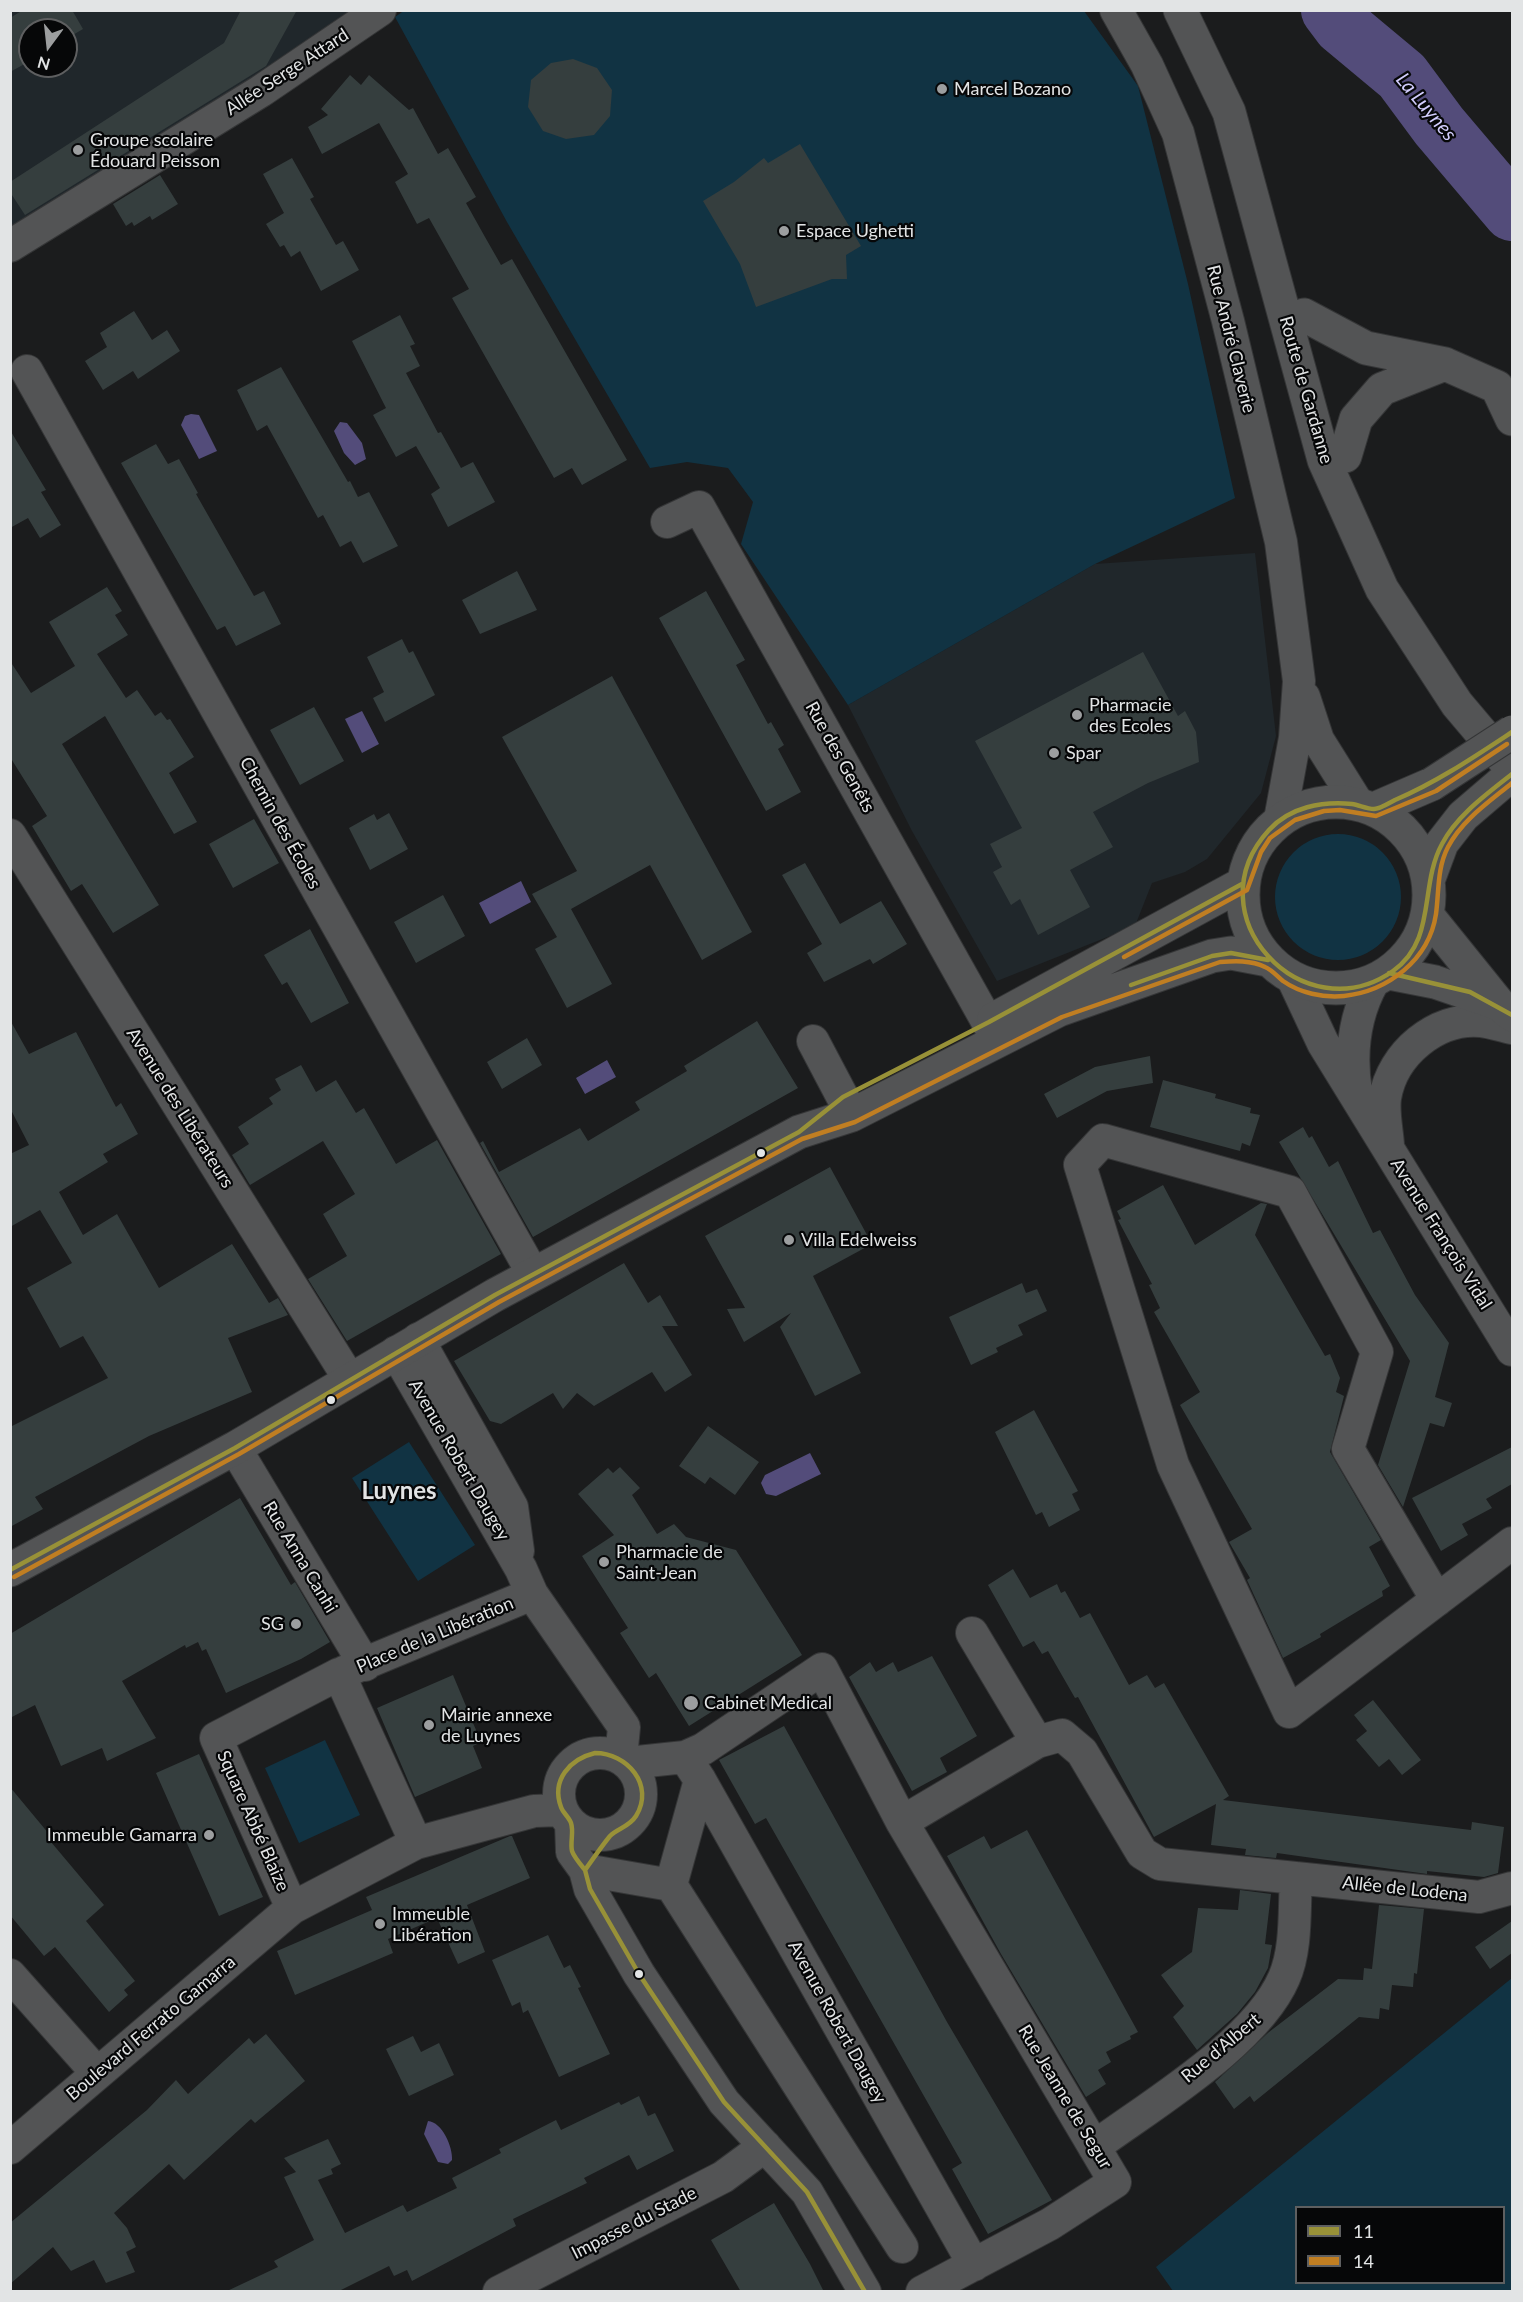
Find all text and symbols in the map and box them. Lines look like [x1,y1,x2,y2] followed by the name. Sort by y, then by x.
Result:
[18,18,78,78] north arrow
[221,24,353,120] street label: Allée Serge Attard
[35,53,52,75] text: N
[1391,68,1461,146] water label: La Luynes
[954,78,1071,100] place label: Marcel Bozano
[935,82,949,96] marker: Marcel Bozano
[90,129,220,172] place label: Groupe scolaire Édouard Peisson
[71,143,85,157] marker: Groupe scolaire Édouard Peisson
[796,220,914,242] place label: Espace Ughetti
[777,224,791,238] marker: Espace Ughetti
[1202,263,1260,415] street label: Rue André Claverie
[1275,314,1337,466] street label: Route de Gardanne
[1089,694,1171,736] place label: Pharmacie des Ecoles
[801,698,879,816] street label: Rue des Genêts
[1070,708,1084,722] marker: Pharmacie des Ecoles
[1066,742,1101,764] place label: Spar
[1047,746,1061,760] marker: Spar
[235,753,325,893] street label: Chemin des Écoles
[122,1024,238,1192] street label: Avenue des Libérateurs
[755,1147,767,1159] unlabelled marker
[1386,1154,1496,1314] street label: Avenue François Vidal
[801,1229,917,1251] place label: Villa Edelweiss
[782,1233,796,1247] marker: Villa Edelweiss
[404,1376,514,1544] street label: Avenue Robert Daugey
[325,1394,337,1406] unlabelled marker
[361,1477,437,1505] district label: Luynes
[258,1497,342,1617] street label: Rue Anna Canhi
[616,1541,723,1584] place label: Pharmacie de Saint-Jean
[597,1555,611,1569] marker: Pharmacie de Saint-Jean
[353,1592,517,1678] street label: Place de la Libération
[261,1613,284,1635] place label: SG
[289,1617,303,1631] marker: SG
[704,1692,832,1714] place label: Cabinet Medical
[682,1694,700,1712] marker: Cabinet Medical
[441,1704,552,1746] place label: Mairie annexe de Luynes
[422,1718,436,1732] marker: Mairie annexe de Luynes
[212,1747,294,1895] street label: Square Abbé Blaize
[47,1824,197,1846] place label: Immeuble Gamarra
[202,1828,216,1842] marker: Immeuble Gamarra
[1341,1872,1469,1906] street label: Allée de Lodena
[392,1903,472,1946] place label: Immeuble Libération
[373,1917,387,1931] marker: Immeuble Libération
[783,1937,891,2107] street label: Avenue Robert Daugey
[62,1951,240,2105] street label: Boulevard Ferrato Gamarra
[633,1968,645,1980] unlabelled marker
[1177,2009,1265,2087] street label: Rue d’Albert
[1013,2021,1117,2173] street label: Rue Jeanne de Segur
[568,2182,700,2264] street label: Impasse du Stade
[1295,2206,1505,2284] legend
[1353,2220,1374,2242] text: 11
[1353,2250,1374,2272] text: 14

